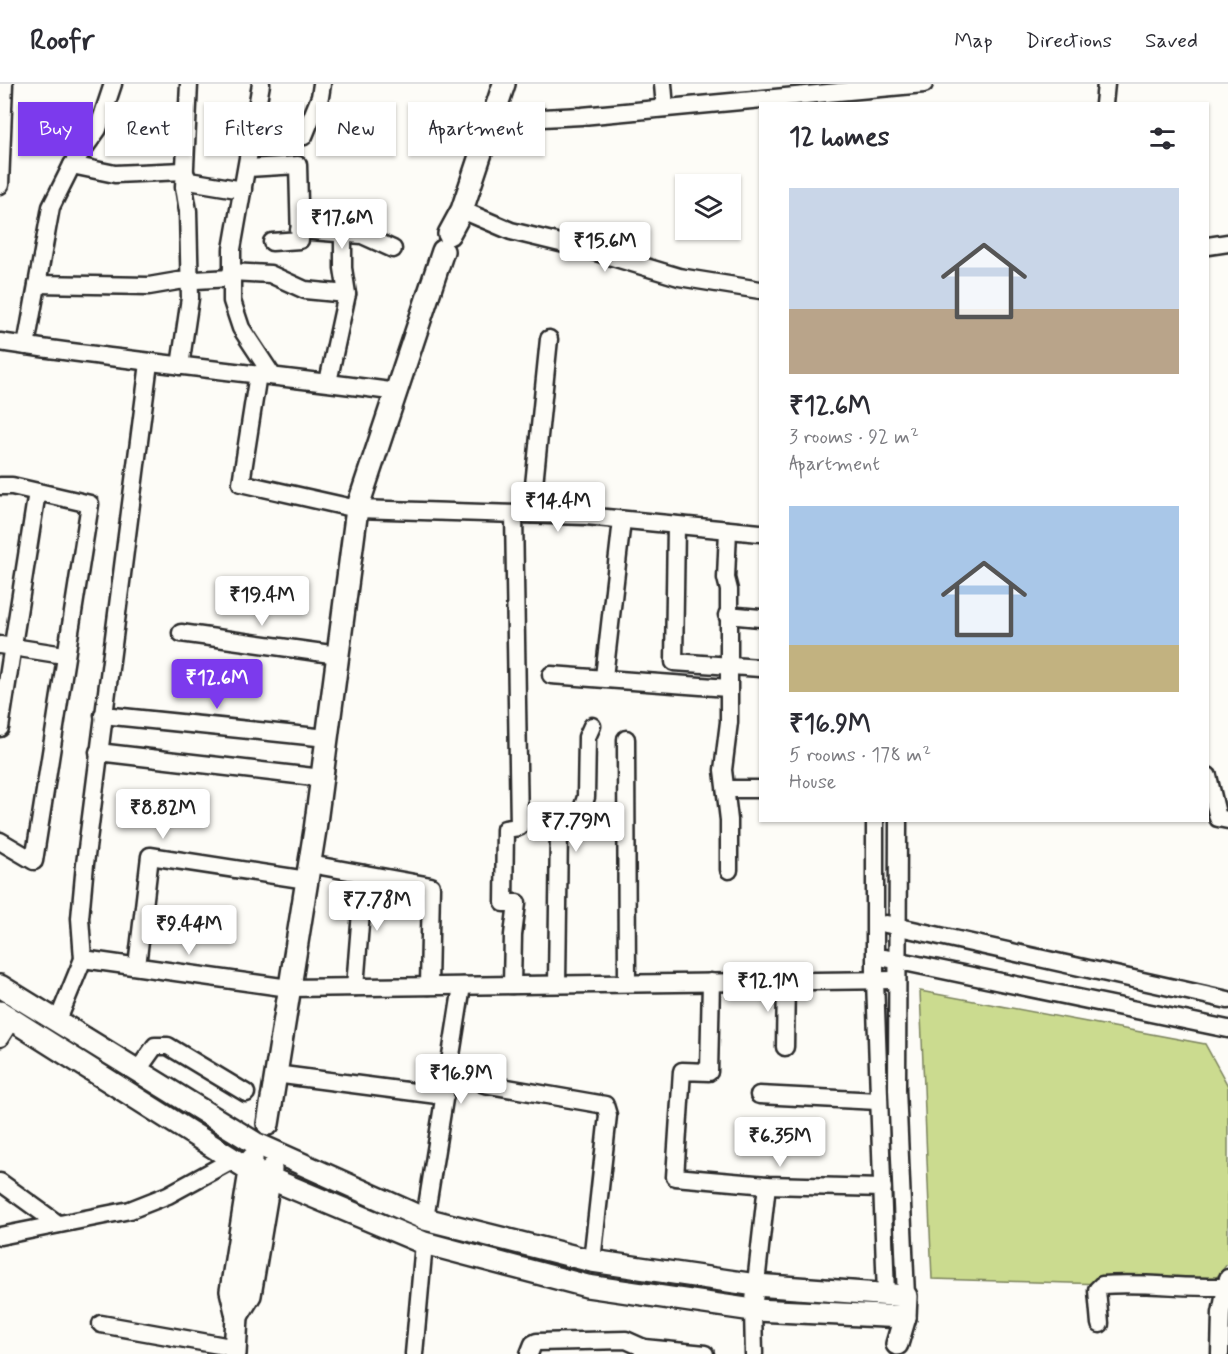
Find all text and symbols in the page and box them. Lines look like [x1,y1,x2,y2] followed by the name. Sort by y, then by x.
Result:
[30,23,94,60] text: Roofr
[954,27,993,55] text: Map
[1026,27,1112,55] text: Directions
[1145,27,1198,55] text: Saved
[18,102,93,156] chip: Buy
[105,102,192,156] chip: Rent
[204,102,304,156] chip: Filters
[316,102,396,156] chip: New
[408,102,545,156] chip: Apartment
[789,121,889,155] text: 12 homes
[1146,122,1179,155] icon: filters
[675,174,741,240] map controls
[675,174,741,240] button: layers
[293,199,391,250] pin: ₹17.6M
[311,205,373,232] text: ₹17.6M
[556,222,654,273] pin: ₹15.6M
[930,227,1038,335] icon: home
[574,228,636,255] text: ₹15.6M
[789,390,871,424] text: ₹12.6M
[789,424,919,451] text: 3 rooms · 92 m²
[789,451,880,478] text: Apartment
[509,482,607,533] pin: ₹14.4M
[525,488,591,515] text: ₹14.4M
[930,545,1038,653] icon: home
[213,576,311,627] pin: ₹19.4M
[229,582,295,609] text: ₹19.4M
[168,659,266,710] pin: ₹12.6M
[186,665,248,692] text: ₹12.6M
[789,708,871,742] text: ₹16.9M
[789,742,931,769] text: 5 rooms · 178 m²
[789,769,836,796] text: House
[114,789,212,840] pin: ₹8.82M
[130,795,196,822] text: ₹8.82M
[527,802,625,853] pin: ₹7.79M
[541,808,611,835] text: ₹7.79M
[328,881,426,932] pin: ₹7.78M
[343,887,411,914] text: ₹7.78M
[140,905,238,956] pin: ₹9.44M
[156,911,222,938] text: ₹9.44M
[719,962,817,1013] pin: ₹12.1M
[737,968,799,995] text: ₹12.1M
[412,1054,510,1105] pin: ₹16.9M
[430,1060,492,1087] text: ₹16.9M
[731,1117,829,1168] pin: ₹6.35M
[748,1123,812,1150] text: ₹6.35M

